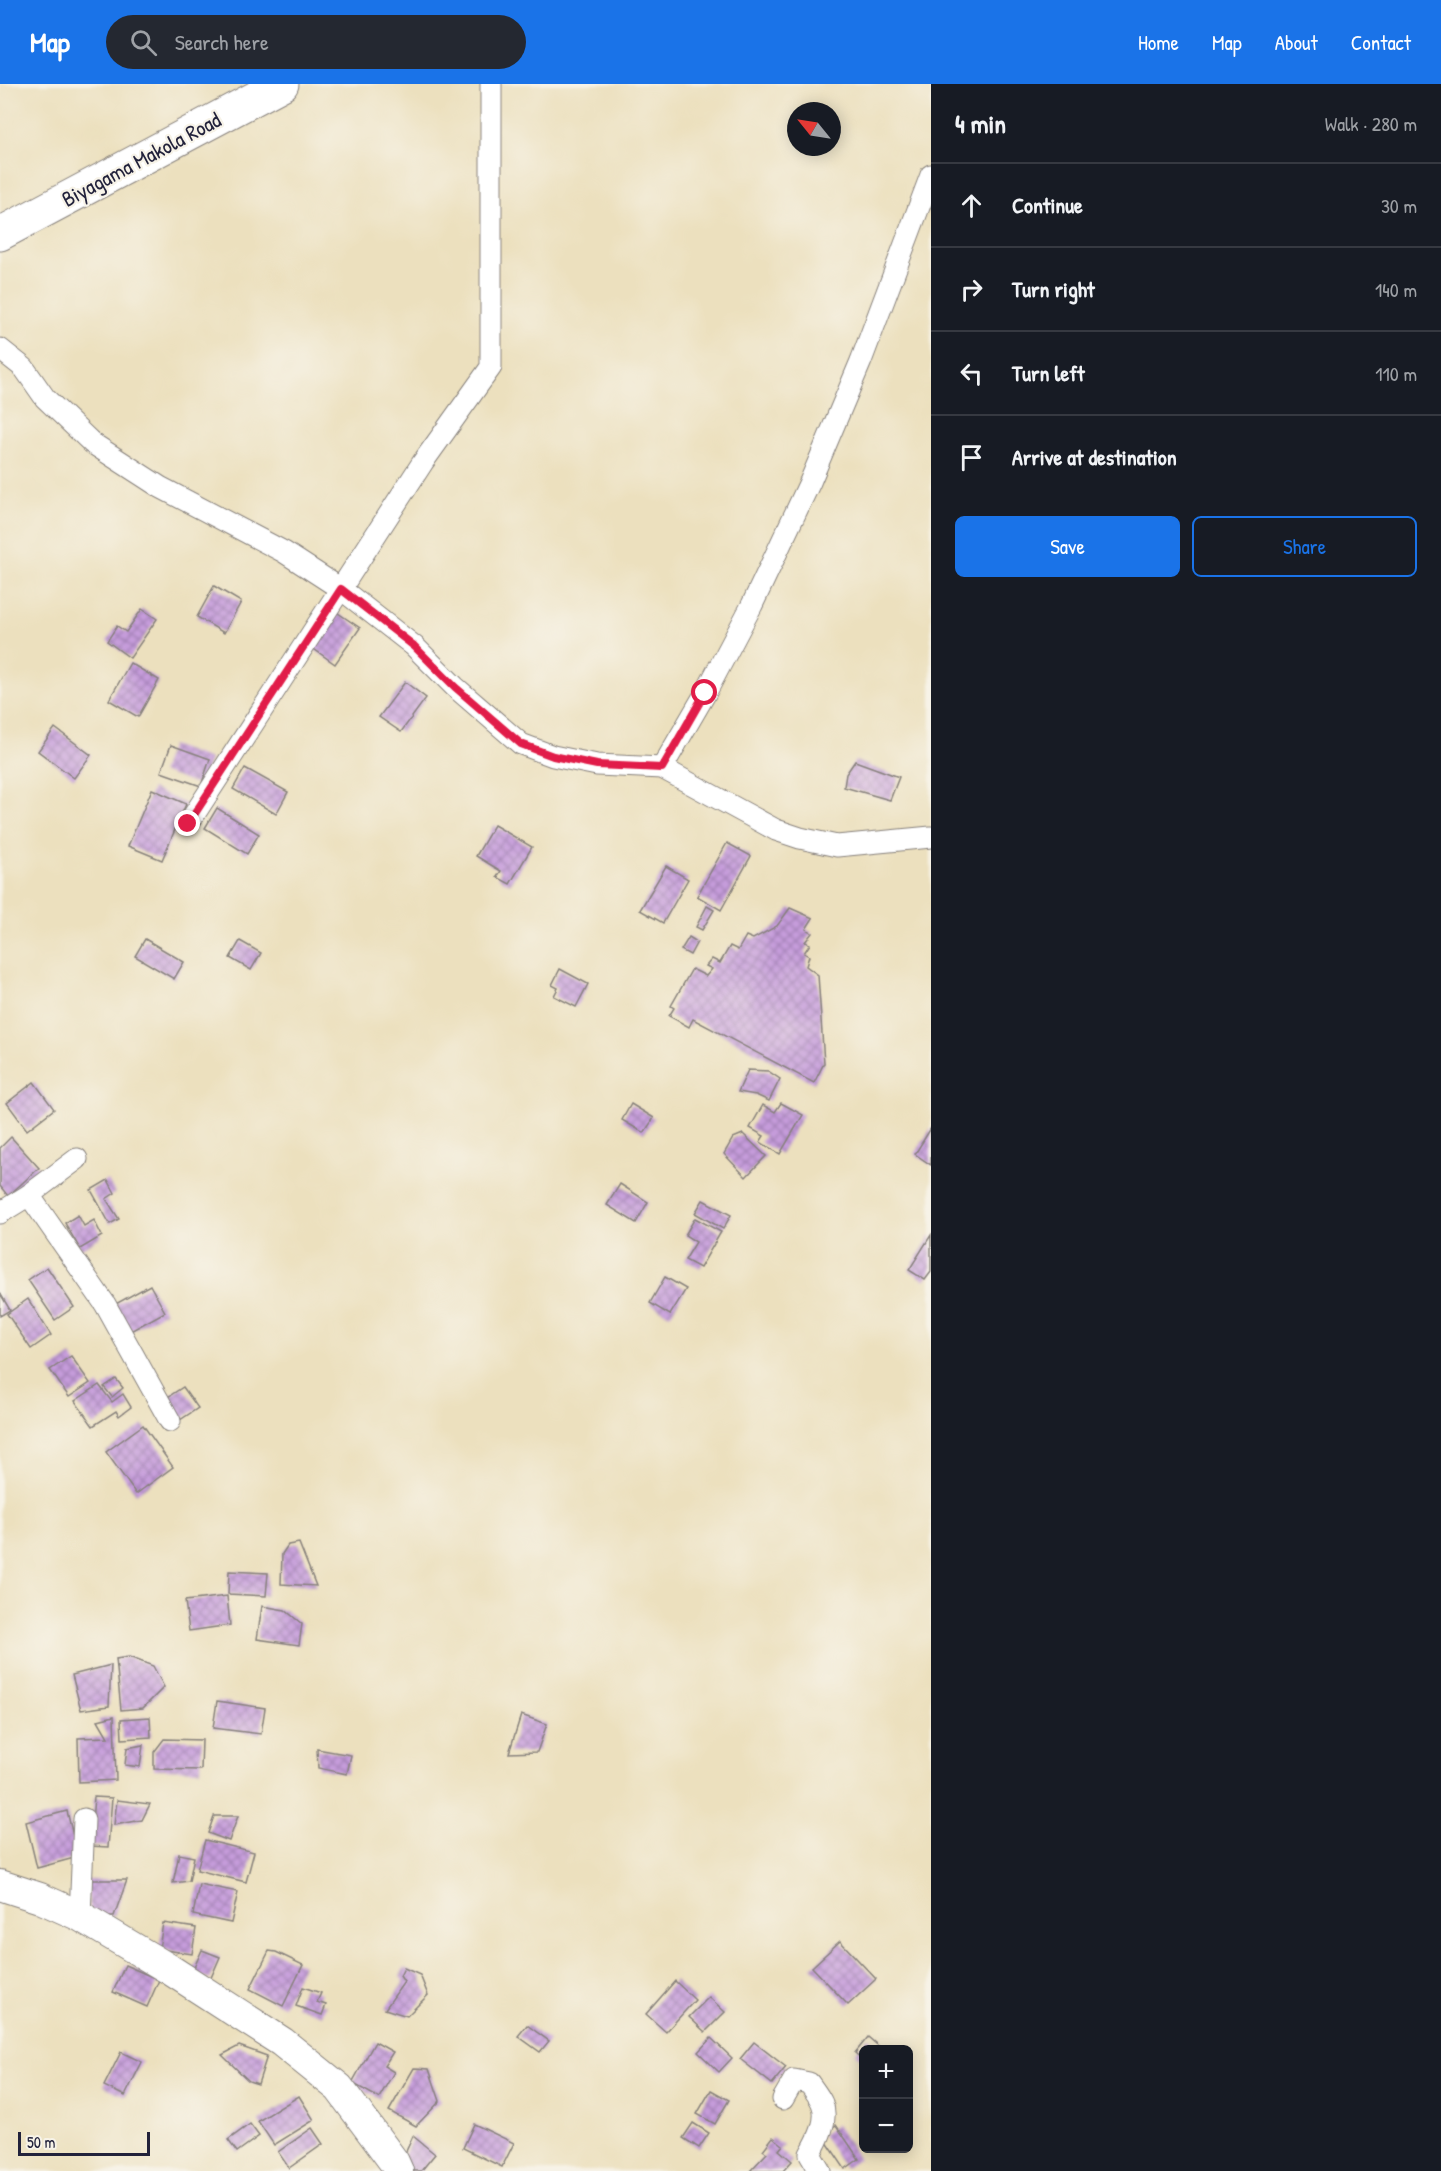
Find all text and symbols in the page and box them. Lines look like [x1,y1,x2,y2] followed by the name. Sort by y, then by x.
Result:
[106,15,526,69] search box
[30,23,70,61] text: Map
[127,26,160,59] icon: search
[175,27,269,57] text: Search here
[1138,28,1179,57] text: Home
[1212,28,1242,57] text: Map
[1275,28,1318,57] text: About
[1351,28,1411,57] text: Contact
[787,102,841,156] north arrow
[56,104,226,214] street label: Biyagama Makola Road
[955,106,1006,141] text: 4 min
[1325,110,1417,137] text: Walk · 280 m
[955,189,988,222] icon: ahead
[1012,190,1083,220] text: Continue
[1381,192,1417,219] text: 30 m
[955,273,988,306] icon: right
[1012,274,1095,304] text: Turn right
[1375,276,1417,303] text: 140 m
[955,357,988,390] icon: left
[1012,358,1085,388] text: Turn left
[1375,360,1417,387] text: 110 m
[955,441,988,474] icon: arrive
[1012,442,1177,472] text: Arrive at destination
[955,516,1180,577] button: Save
[1192,516,1417,577] button: Share
[691,679,717,705] route start
[174,810,200,836] route end
[859,2045,913,2153] map controls
[859,2045,913,2099] button: +
[859,2099,913,2153] button: −
[18,2129,150,2156] scale bar
[27,2131,56,2153] text: 50 m

